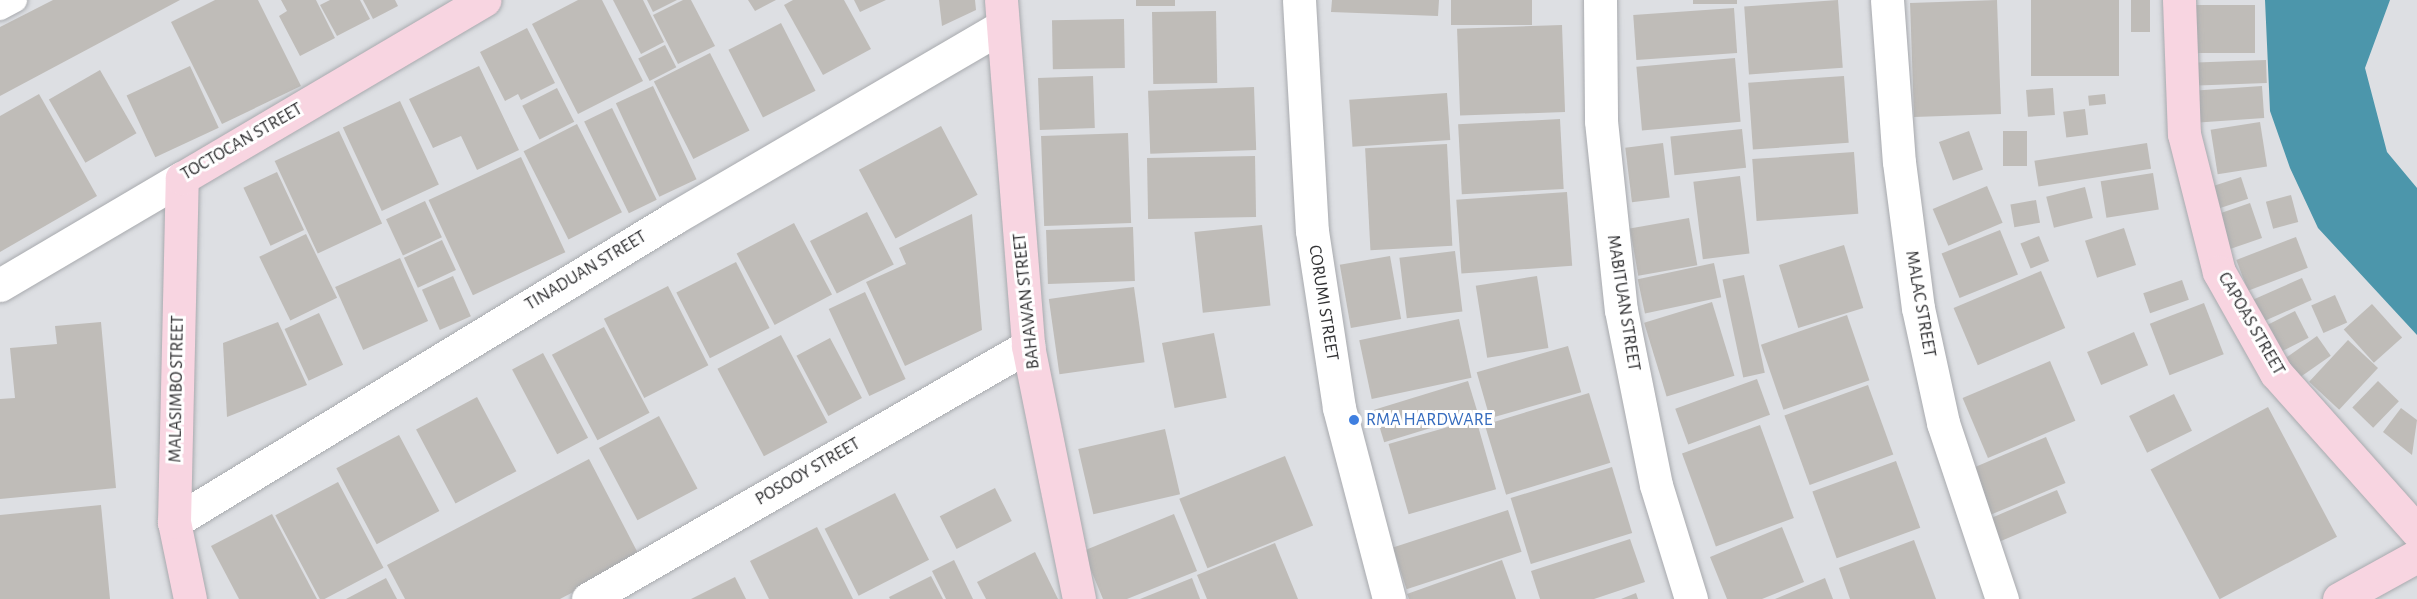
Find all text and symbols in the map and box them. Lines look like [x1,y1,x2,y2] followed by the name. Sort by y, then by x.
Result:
[177,98,307,186] street label: TOCTOCAN STREET
[521,226,651,316] street label: TINADUAN STREET
[1009,232,1045,370] street label: BAHAWAN STREET
[1602,233,1644,373] street label: MABITUAN STREET
[1303,244,1343,362] street label: CORUMI STREET
[1900,249,1940,359] street label: MALAC STREET
[2213,269,2289,379] street label: CAPOAS STREET
[165,315,189,463] street label: MALASIMBO STREET
[1366,409,1492,431] place label: RMA HARDWARE
[1347,413,1361,427] marker: RMA HARDWARE
[752,433,864,511] street label: POSOOY STREET

